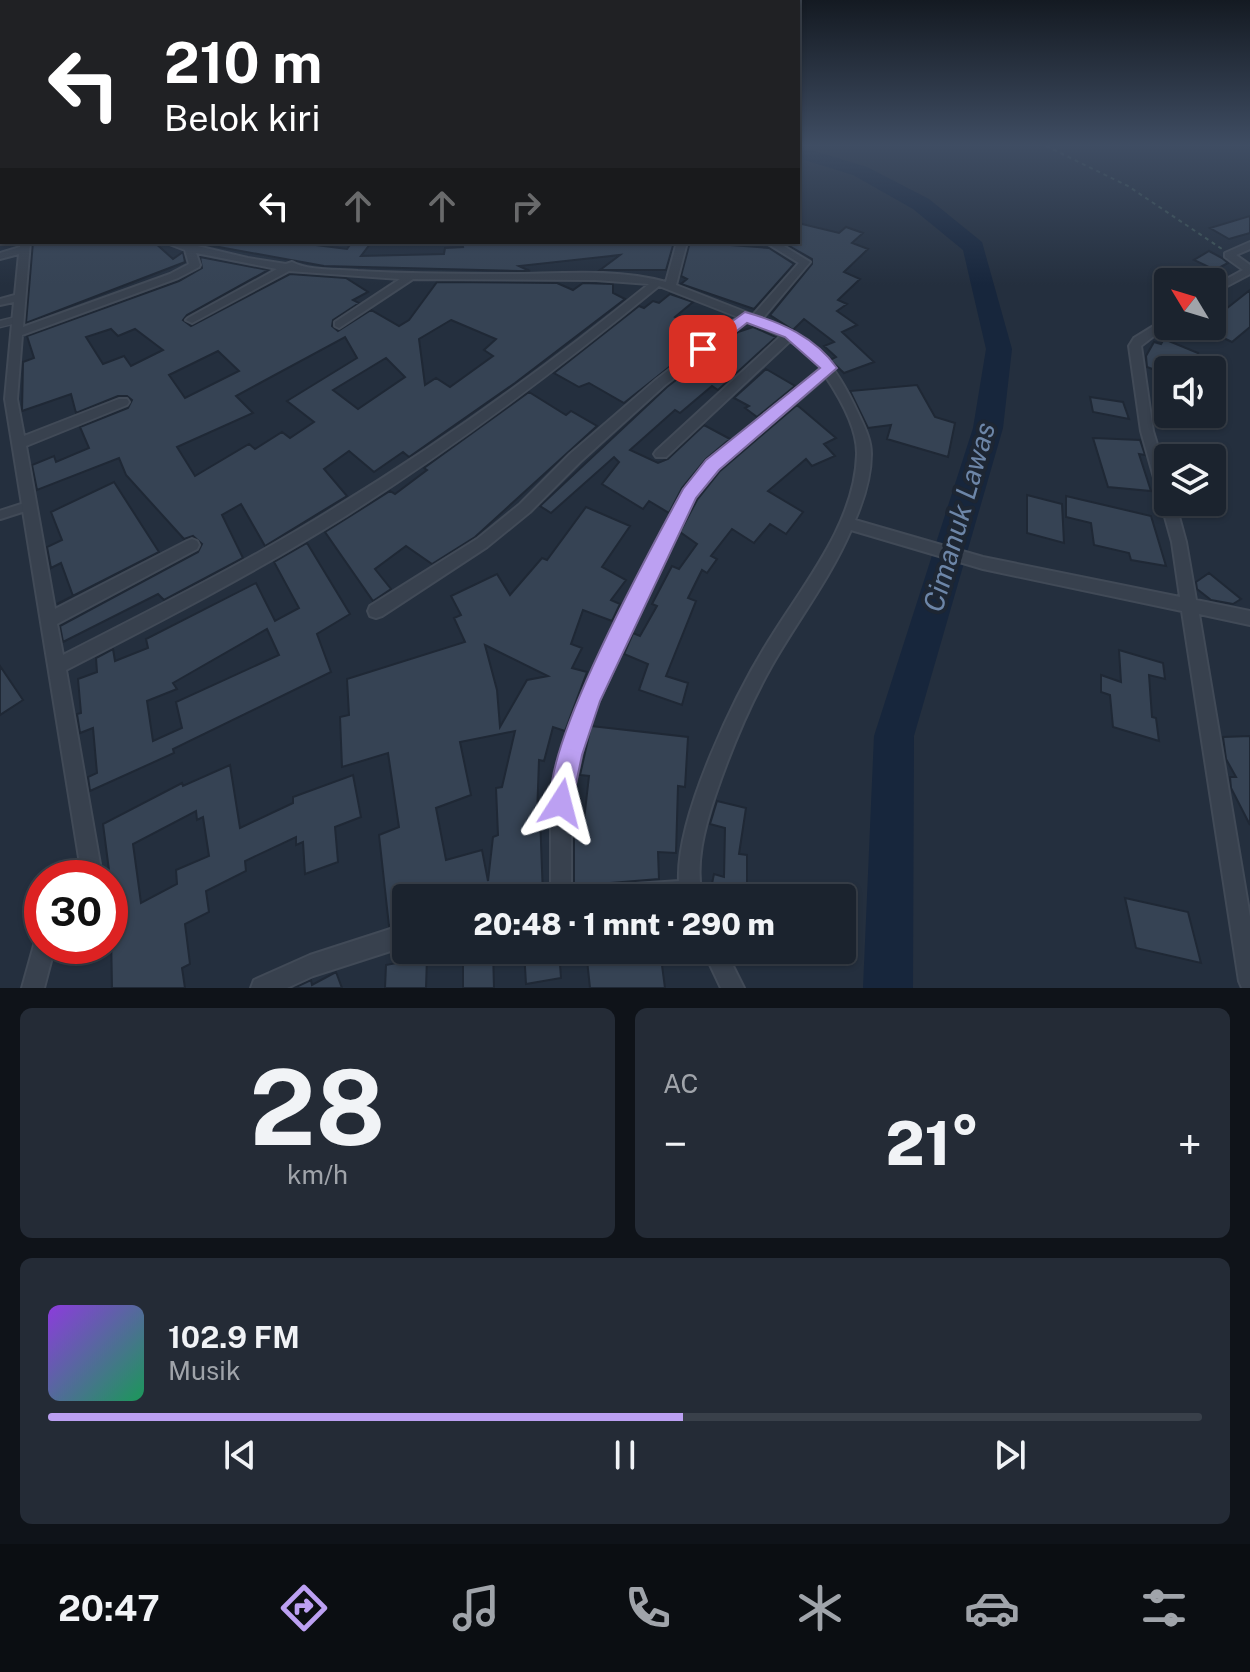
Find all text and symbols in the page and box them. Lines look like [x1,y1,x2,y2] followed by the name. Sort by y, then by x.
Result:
[164,30,322,96] text: 210 m
[32,32,136,136] icon: left
[164,97,320,139] text: Belok kiri
[252,184,296,228] icon: left
[336,184,380,228] icon: ahead
[420,184,464,228] icon: ahead
[504,184,548,228] icon: right
[1154,268,1226,340] north arrow
[1154,268,1226,516] map controls
[669,315,737,383] pin
[681,327,725,371] icon: arrive
[1154,356,1226,428] button: sound
[916,418,1001,615] water label: Cimanuk Lawas
[1154,444,1226,516] button: layers
[519,761,603,845] position arrow
[24,860,128,964] speed limit sign: 30
[473,906,775,942] text: 20:48 · 1 mnt · 290 m
[250,1046,385,1168] text: 28
[663,1068,698,1099] text: AC
[885,1108,980,1179] text: 21°
[663,1118,687,1170] text: −
[1178,1118,1202,1170] text: +
[287,1159,348,1190] text: km/h
[168,1319,300,1355] text: 102.9 FM
[168,1355,240,1386] text: Musik
[218,1433,262,1477] icon: previous
[603,1433,647,1477] icon: pause
[988,1433,1032,1477] icon: next
[276,1580,332,1636] icon: directions
[448,1580,504,1636] icon: music
[620,1580,676,1636] icon: phone
[792,1580,848,1636] icon: climate
[964,1580,1020,1636] icon: car
[1136,1580,1192,1636] icon: filters
[58,1587,160,1629] text: 20:47

